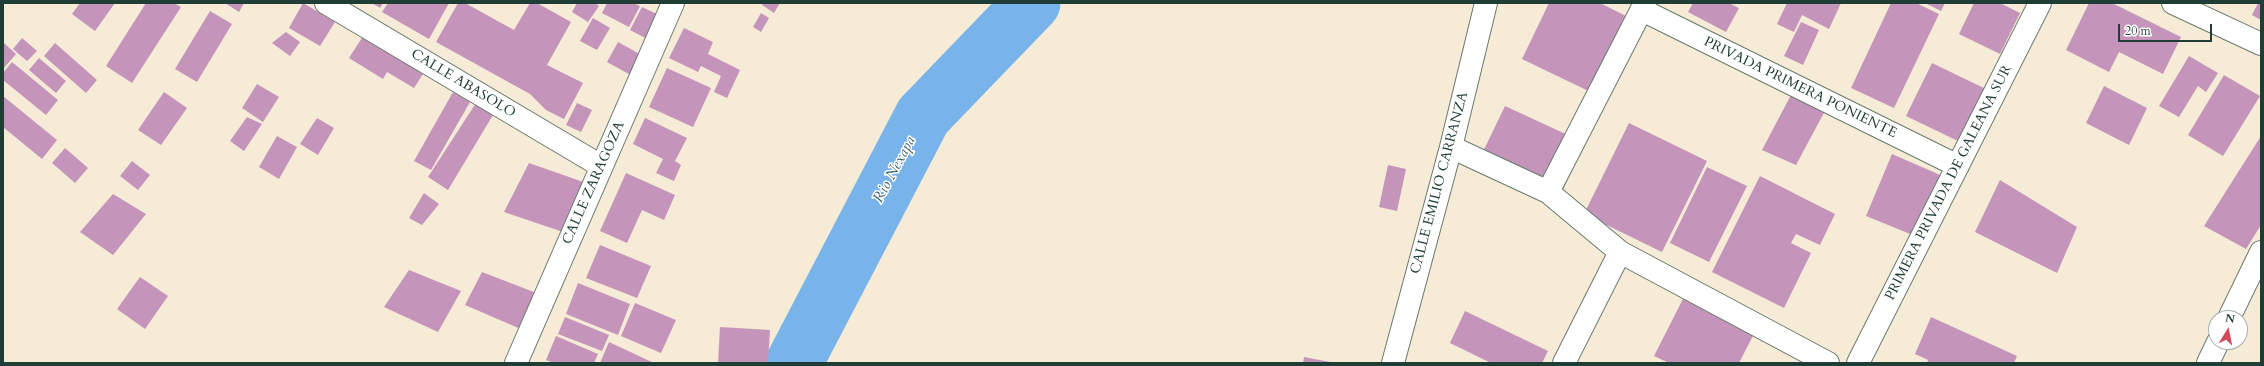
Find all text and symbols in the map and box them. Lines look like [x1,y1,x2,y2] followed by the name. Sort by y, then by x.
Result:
[2120,16,2214,42] scale bar
[2125,23,2151,39] text: 20 m
[1701,34,1899,142] street label: PRIVADA PRIMERA PONIENTE
[408,46,518,122] street label: CALLE ABASOLO
[1882,63,2016,303] street label: PRIMERA PRIVADA DE GALEANA SUR
[1408,90,1472,276] street label: CALLE EMILIO CARRANZA
[559,119,629,247] street label: CALLE ZARAGOZA
[870,134,920,206] water label: Rio Nexapa
[2208,310,2248,350] north arrow
[2224,310,2236,327] text: N

